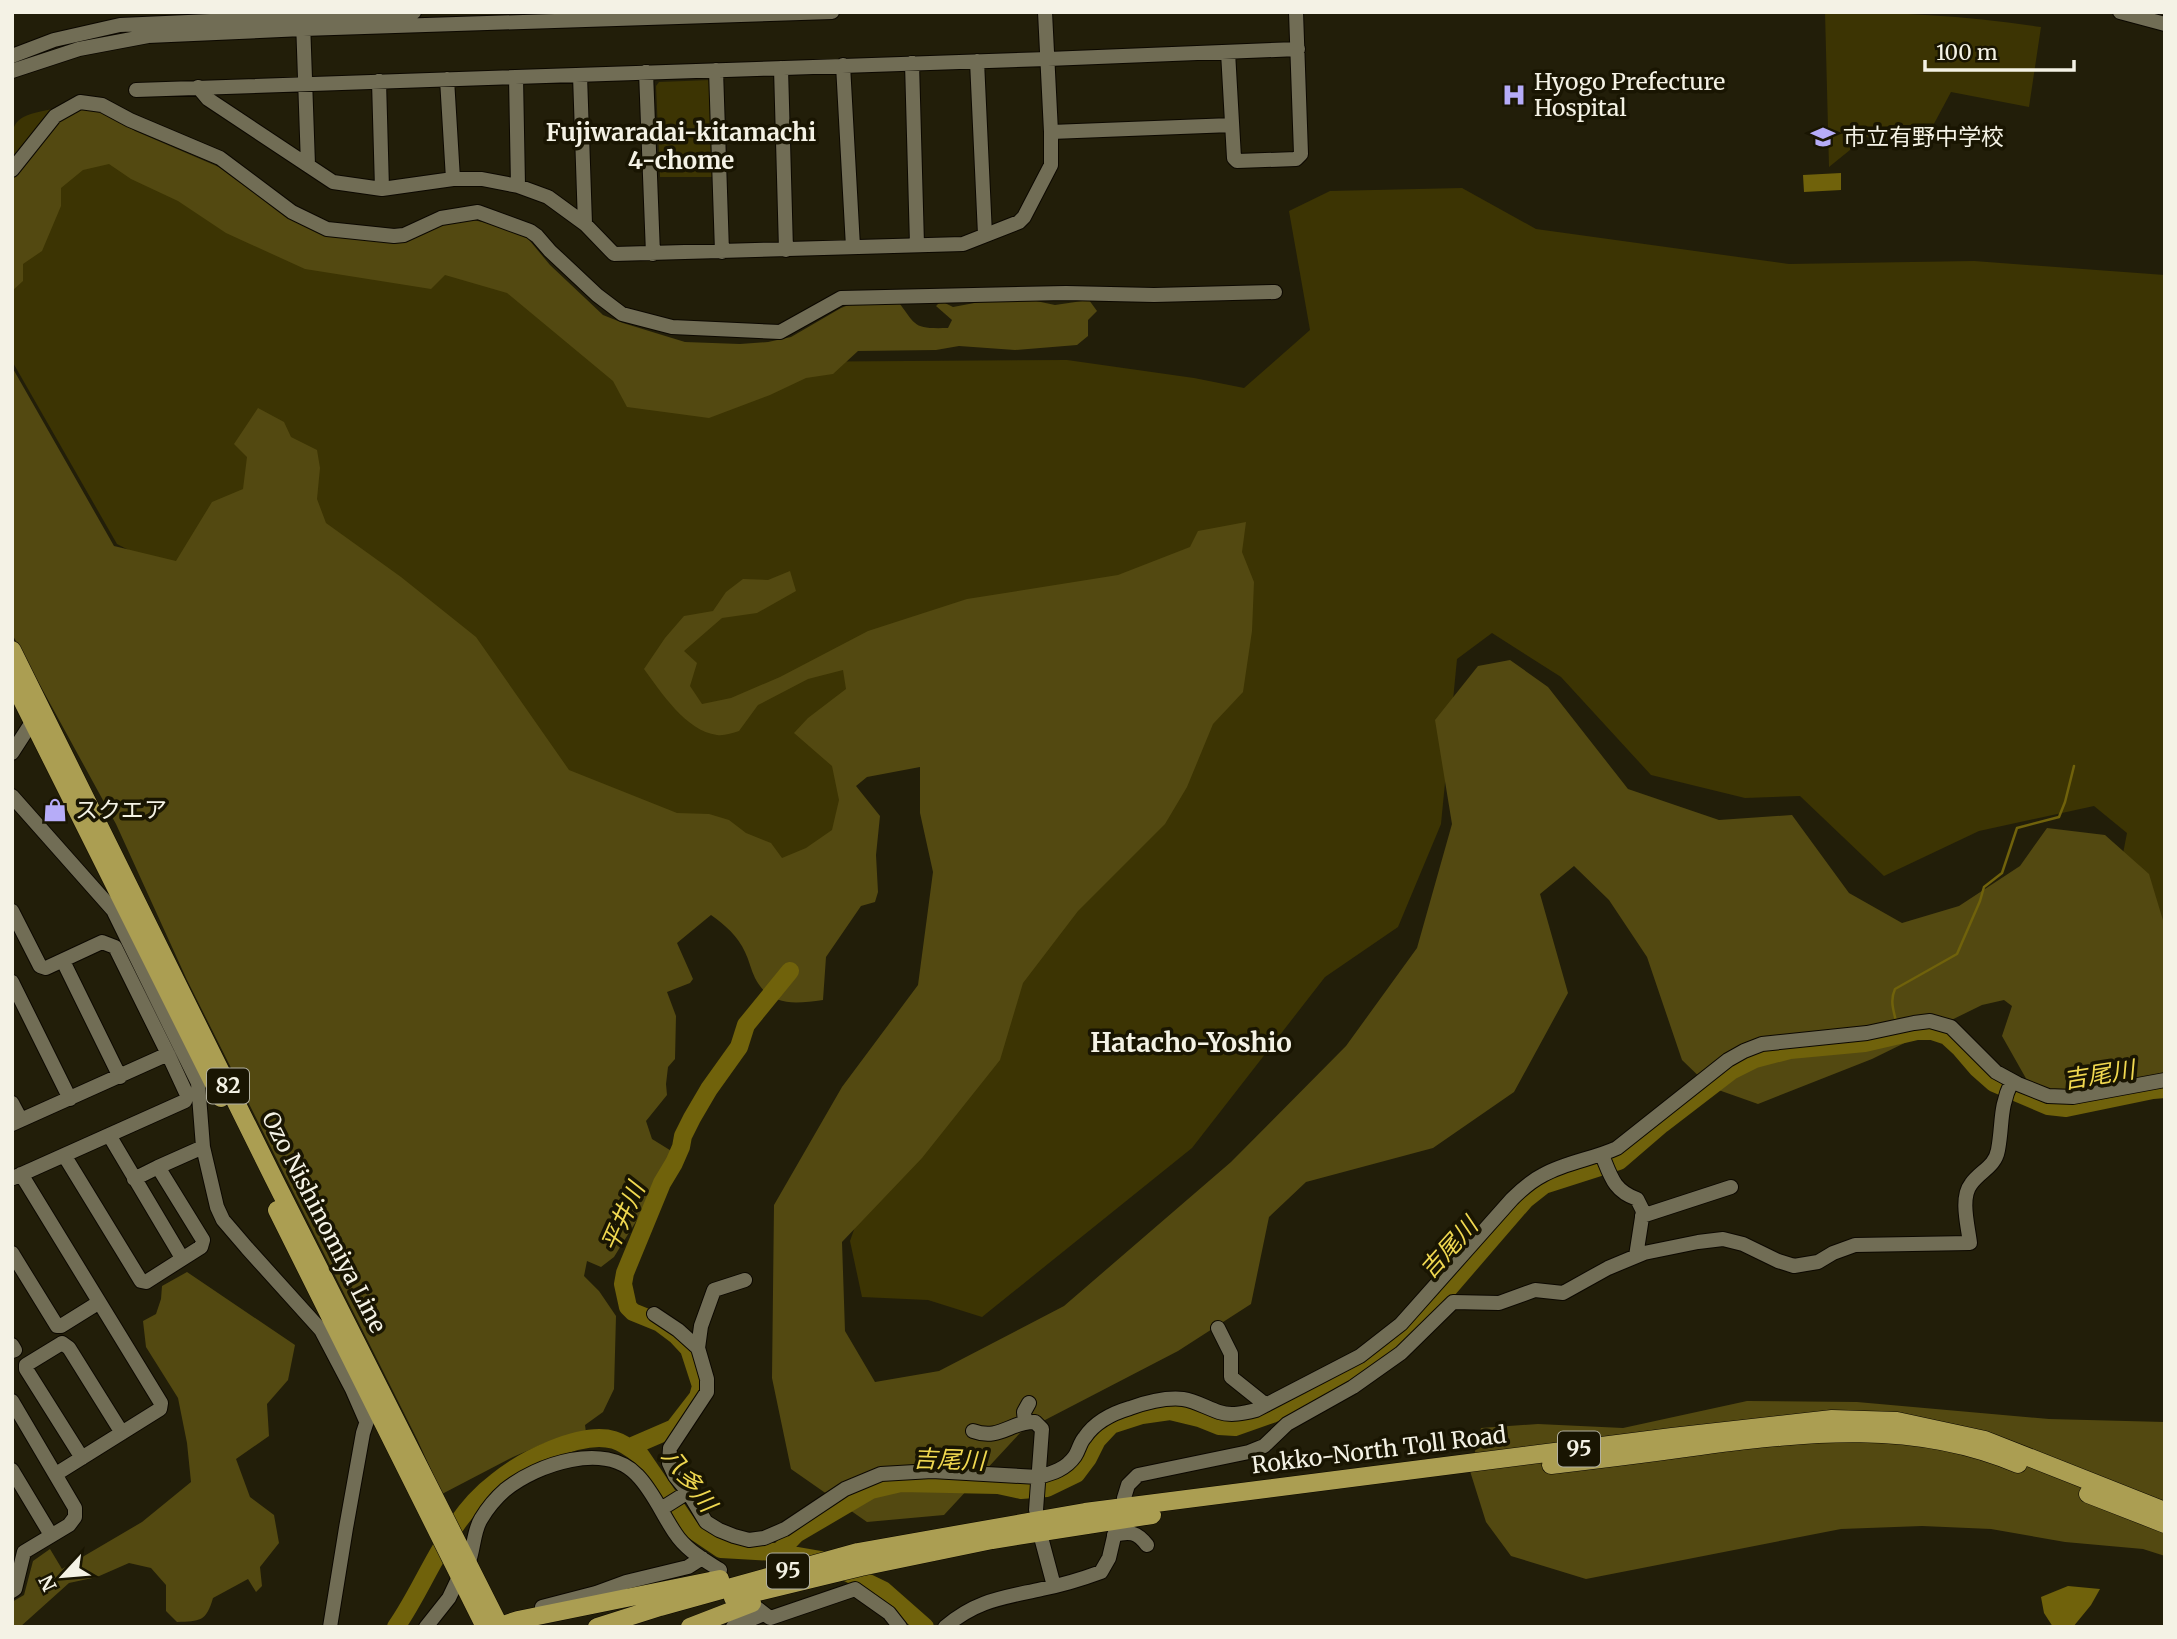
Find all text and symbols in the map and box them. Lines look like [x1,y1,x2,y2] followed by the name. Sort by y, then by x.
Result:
[1925,28,2074,72] scale bar
[1936,39,1998,66] text: 100 m
[1534,67,1725,122] place label: Hyogo Prefecture Hospital
[1500,81,1528,109] hospital icon: Hyogo Prefecture Hospital
[546,117,816,176] district label: Fujiwaradai-kitamachi 4-chome
[1843,122,2004,151] place label: 市立有野中学校
[1809,123,1837,151] school or university icon: 市立有野中学校
[75,795,167,824] place label: スクエア
[41,796,69,824] shop icon: スクエア
[1090,1026,1292,1059] district label: Hatacho-Yoshio
[2061,1053,2140,1095] water label: 吉尾川
[207,1068,249,1104] road number: 82
[256,1106,393,1337] street label: Ozo Nishinomiya Line
[594,1175,653,1256] water label: 平井川
[1413,1208,1486,1285] water label: 吉尾川
[1250,1419,1508,1480] street label: Rokko-North Toll Road
[1558,1432,1600,1466] road number: 95
[655,1442,725,1520] water label: 八多川
[912,1443,989,1476] water label: 吉尾川
[28,1541,98,1611] north arrow
[767,1554,809,1588] road number: 95
[34,1571,62,1595] text: N

